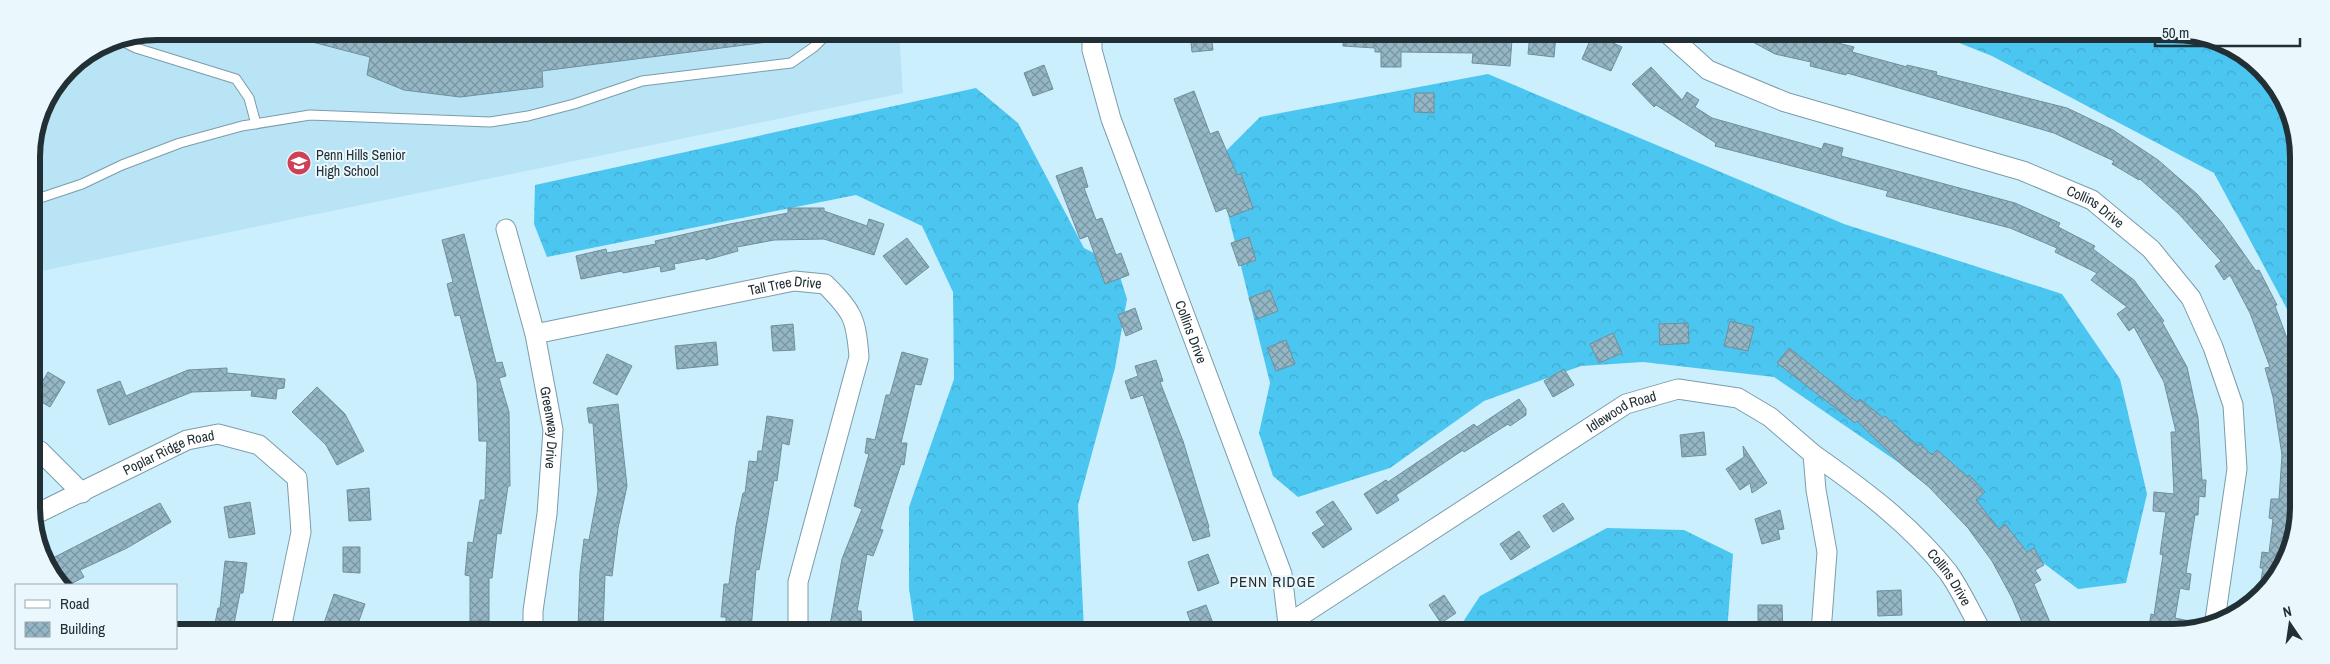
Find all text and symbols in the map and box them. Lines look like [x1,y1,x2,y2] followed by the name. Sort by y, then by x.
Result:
[2155,15,2300,47] scale bar
[2162,22,2189,43] text: 50 m
[316,146,406,180] place label: Penn Hills Senior High School
[286,150,312,176] school or university icon: Penn Hills Senior High School
[2064,181,2128,232] street label: Collins Drive
[747,272,823,299] street label: Tall Tree Drive
[1171,298,1211,366] street label: Collins Drive
[536,385,562,469] street label: Greenway Drive
[1583,387,1658,436] street label: Idlewood Road
[120,426,216,479] street label: Poplar Ridge Road
[1923,545,1975,609] street label: Collins Drive
[1230,571,1316,592] district label: PENN RIDGE
[15,584,178,649] legend
[60,593,89,614] text: Road
[2265,599,2315,649] north arrow
[2281,602,2293,621] text: N
[60,618,105,639] text: Building

